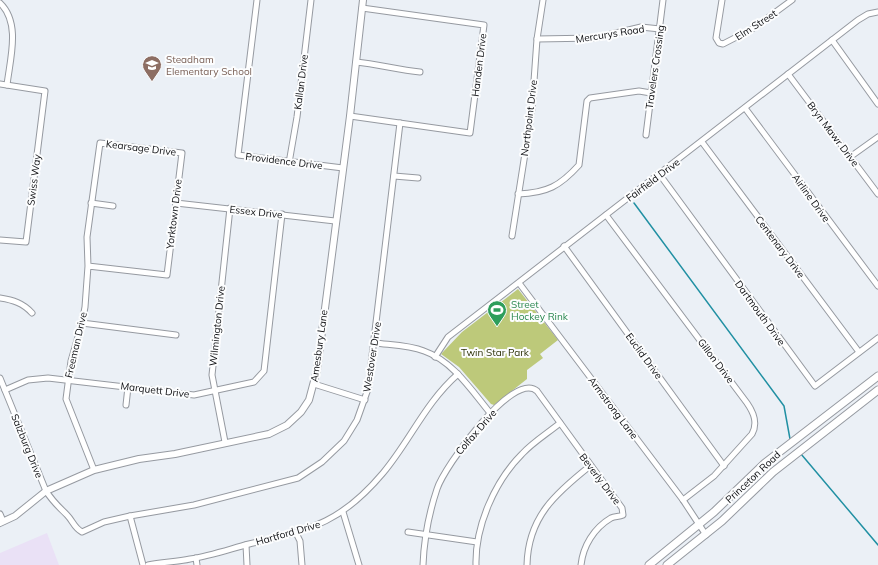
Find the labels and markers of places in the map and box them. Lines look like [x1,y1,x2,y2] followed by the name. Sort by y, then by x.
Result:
[166,53,252,78] place label: Steadham Elementary School
[141,54,163,82] school or university icon: Steadham Elementary School
[511,298,569,323] place label: Street Hockey Rink
[486,299,508,327] sports icon: Street Hockey Rink

